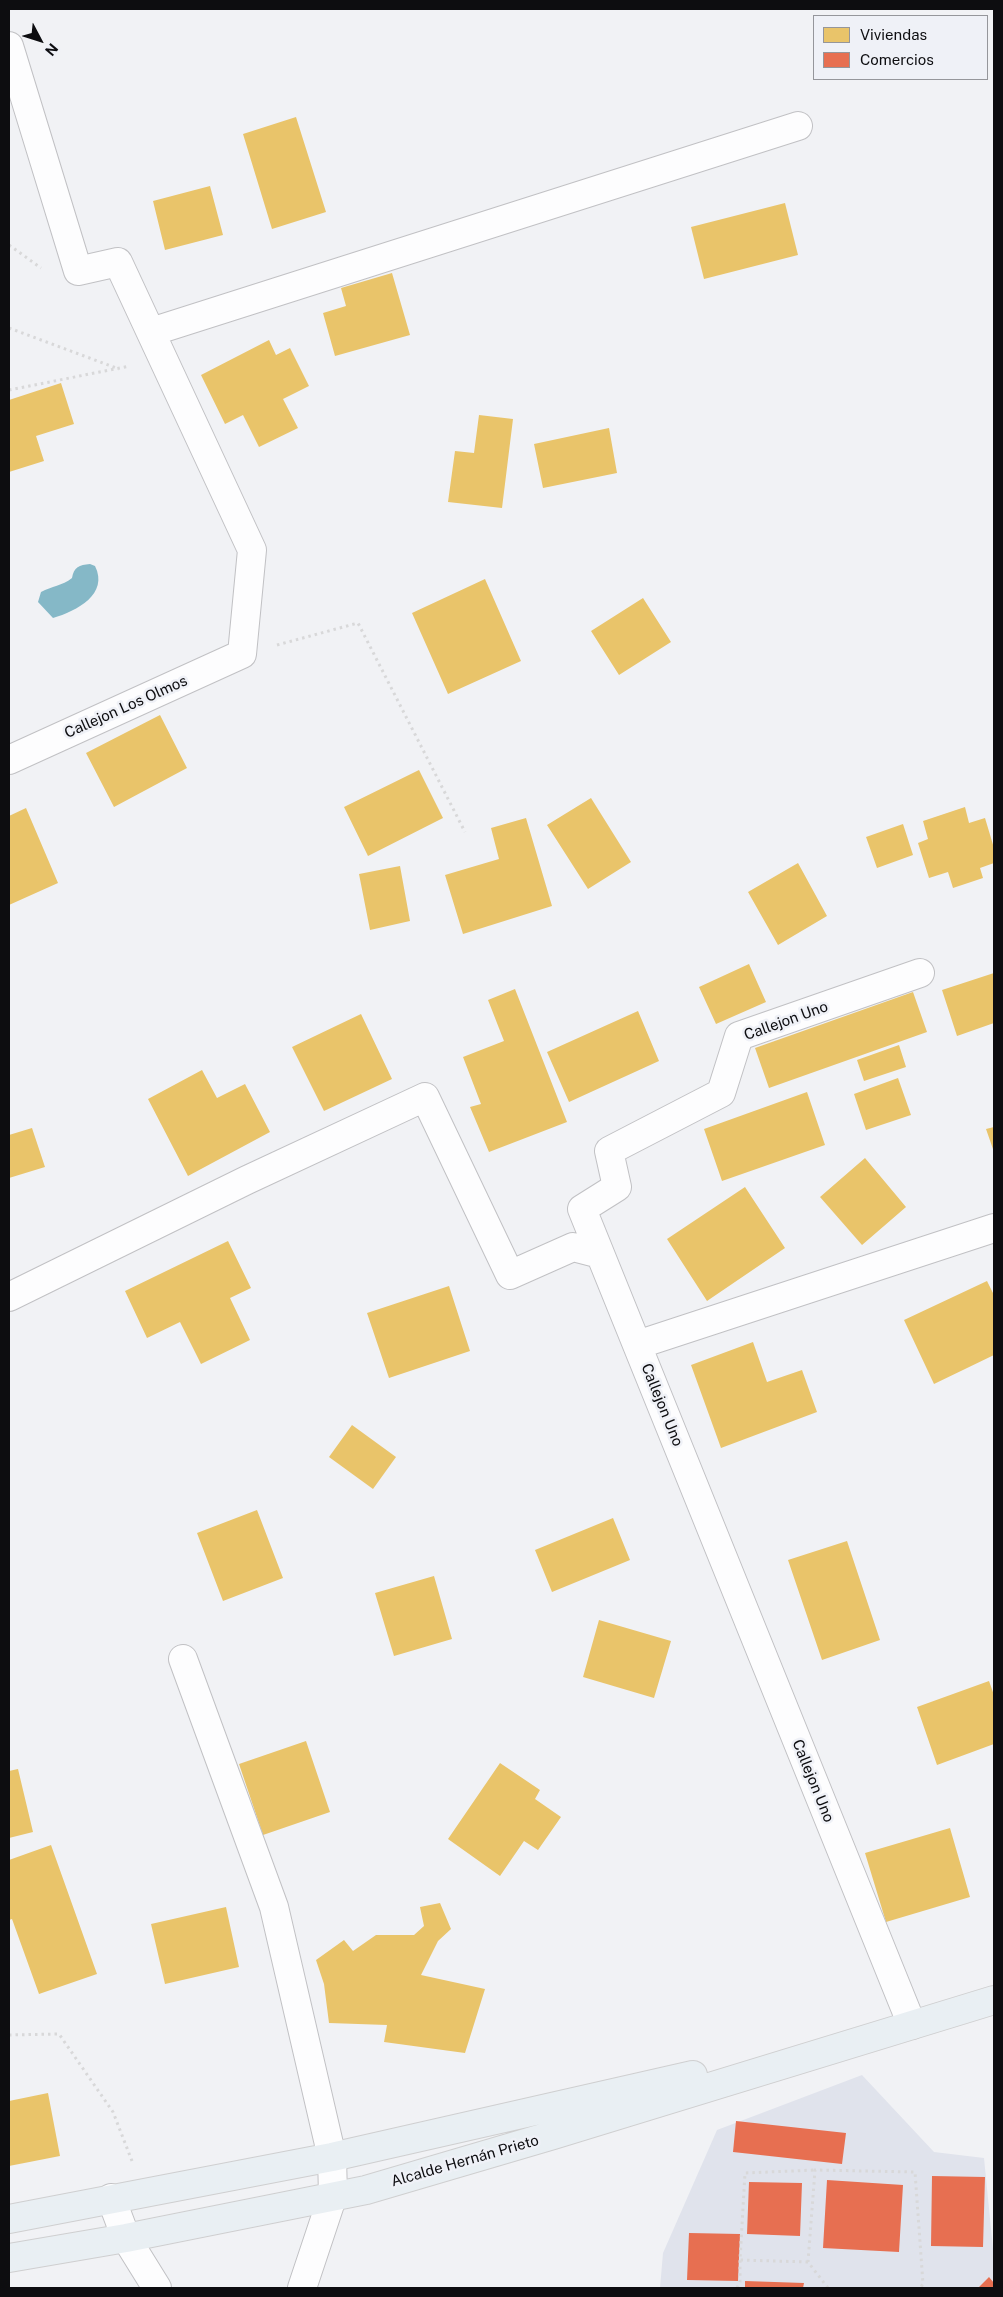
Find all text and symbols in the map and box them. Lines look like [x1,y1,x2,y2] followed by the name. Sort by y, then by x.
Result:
[15,15,65,65] north arrow
[813,15,988,80] legend
[860,26,927,43] text: Viviendas
[42,40,61,59] text: N
[860,51,934,68] text: Comercios
[62,672,190,742] street label: Callejon Los Olmos
[742,998,830,1044] street label: Callejon Uno
[637,1361,687,1449] street label: Callejon Uno
[788,1737,838,1825] street label: Callejon Uno
[389,2131,541,2191] street label: Alcalde Hernán Prieto

